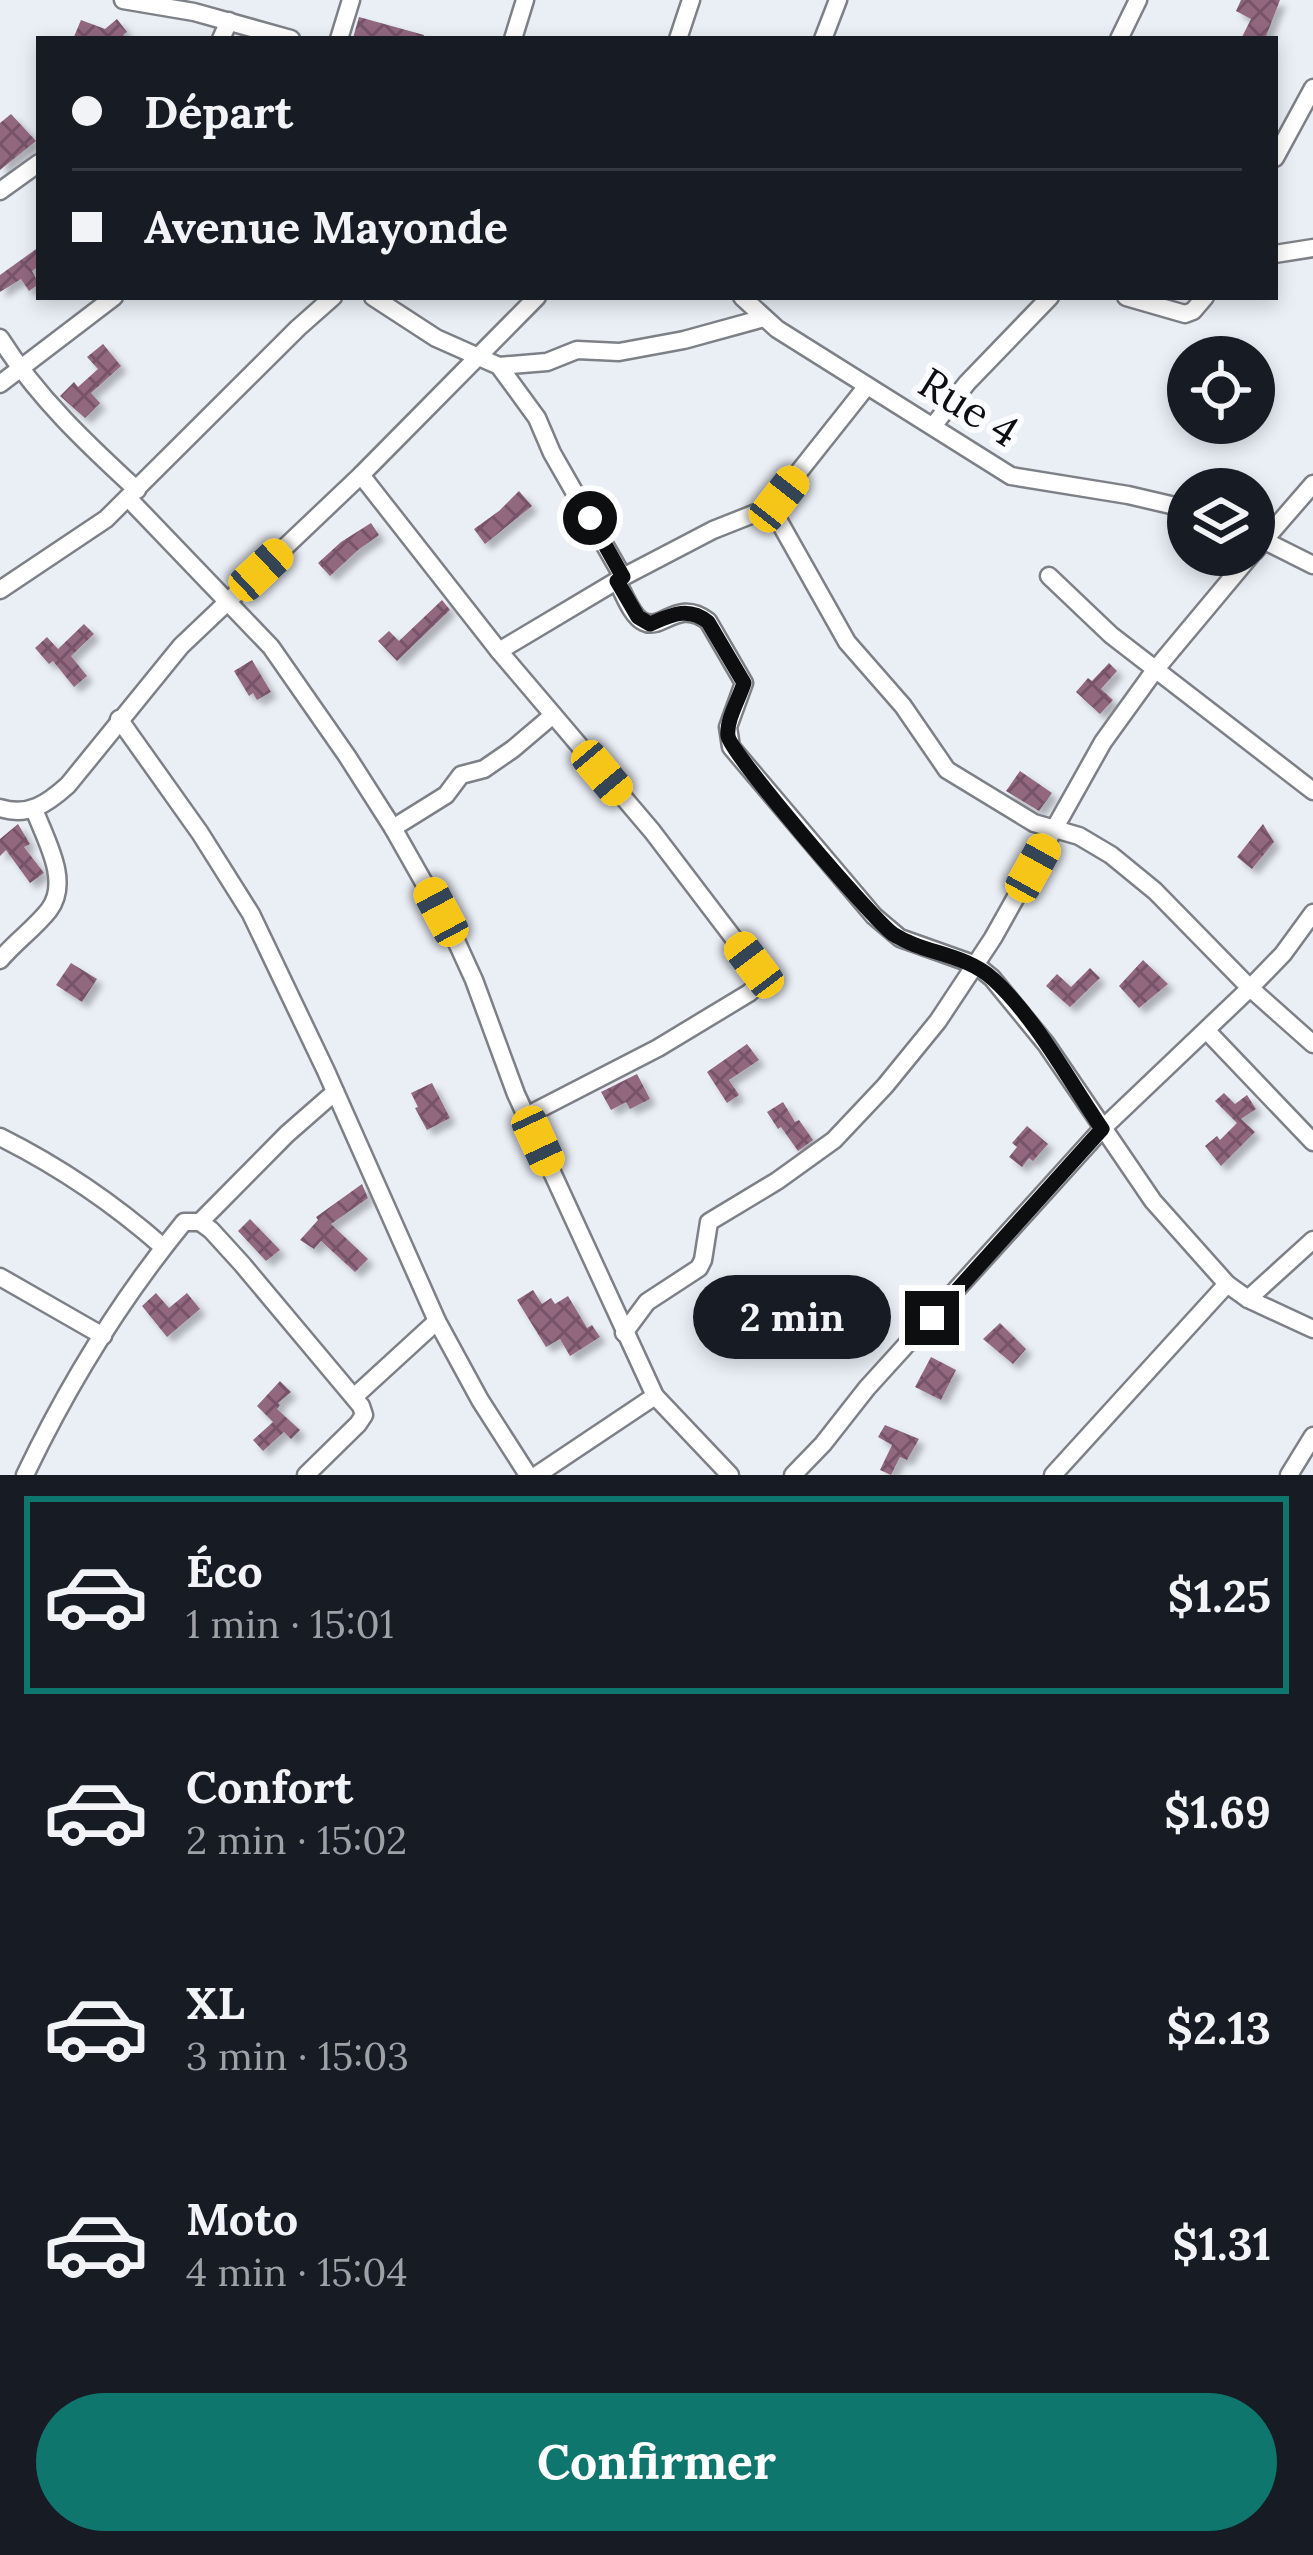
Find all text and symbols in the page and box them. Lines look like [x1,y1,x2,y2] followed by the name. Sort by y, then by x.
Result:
[144,83,293,140] text: Départ
[144,198,508,255] text: Avenue Mayonde
[1167,336,1275,576] map controls
[1167,336,1275,444] button: locate
[909,355,1029,459] street label: Rue 4
[743,460,815,538] car
[1167,468,1275,576] button: layers
[563,491,617,545] route start
[222,532,300,608] car
[565,734,639,812] car
[1000,828,1066,908] car
[408,872,474,952] car
[718,925,790,1005] car
[506,1101,570,1181] car
[692,1276,890,1360] callout: 2 min
[905,1291,959,1345] route end
[740,1292,844,1342] text: 2 min
[42,1541,150,1649] icon: car
[186,1542,263,1599] text: Éco
[1167,1567,1271,1624] text: $1.25
[186,1599,394,1649] text: 1 min · 15:01
[42,1757,150,1865] icon: car
[186,1758,353,1815] text: Confort
[1164,1783,1271,1840] text: $1.69
[186,1815,407,1865] text: 2 min · 15:02
[42,1973,150,2081] icon: car
[186,1974,245,2031] text: XL
[1167,1999,1271,2056] text: $2.13
[186,2031,409,2081] text: 3 min · 15:03
[42,2189,150,2297] icon: car
[186,2190,298,2247] text: Moto
[1172,2215,1271,2272] text: $1.31
[186,2247,408,2297] text: 4 min · 15:04
[36,2393,1277,2531] button: Confirmer

